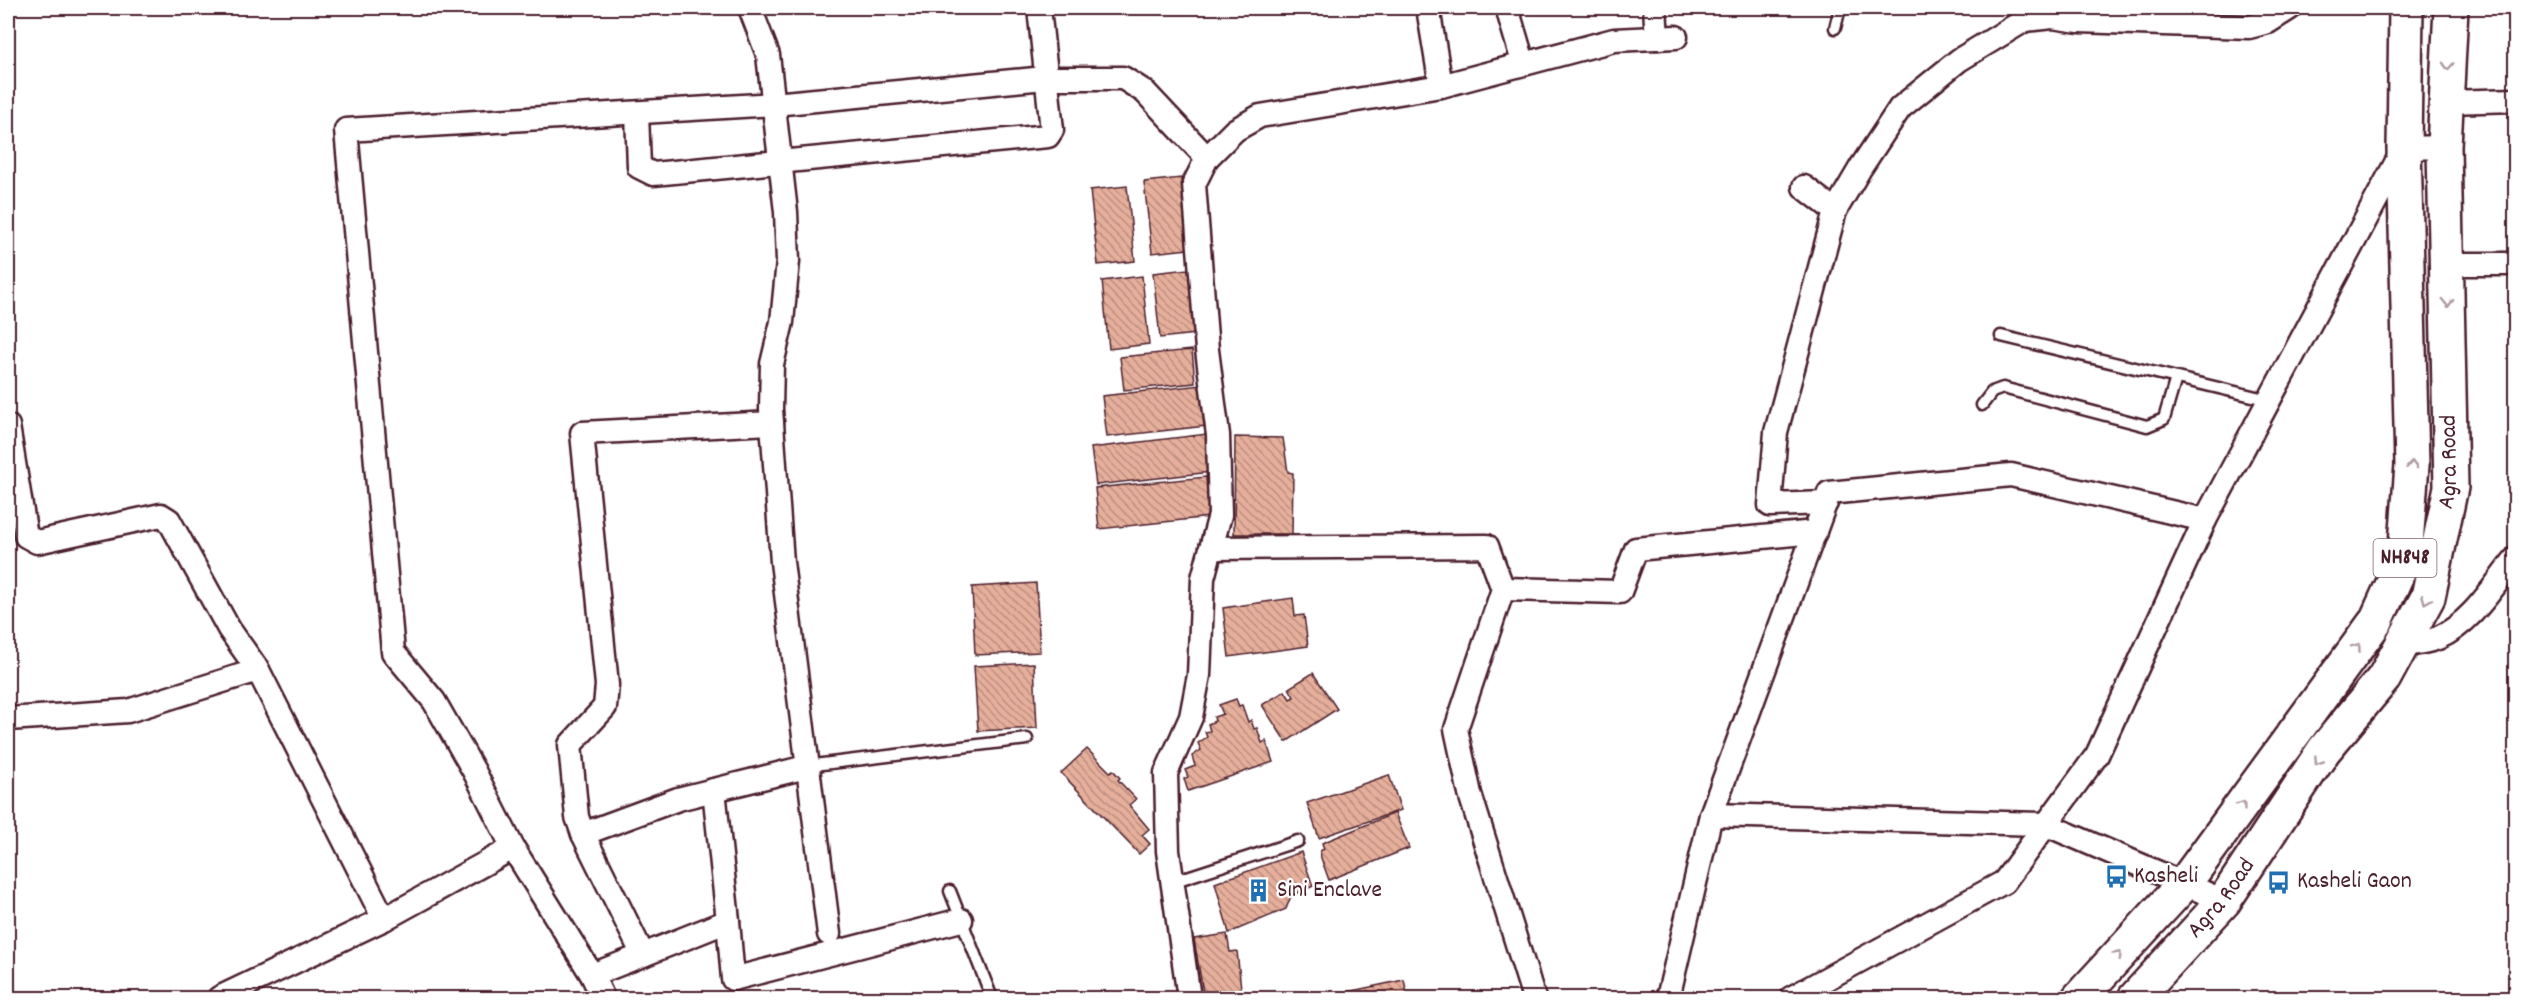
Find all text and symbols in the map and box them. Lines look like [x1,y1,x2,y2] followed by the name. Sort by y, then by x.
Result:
[2442,61,2455,70] one-way arrow
[2441,298,2454,307] one-way arrow
[2430,415,2468,512] street label: Agra Road
[2406,461,2418,470] one-way arrow
[2374,539,2436,577] road number: NH848
[2421,593,2433,604] one-way arrow
[2350,643,2361,654] one-way arrow
[2313,755,2325,765] one-way arrow
[2235,800,2246,811] one-way arrow
[2180,852,2264,947] street label: Agra Road
[2134,860,2198,894] place label: Kasheli
[2103,864,2129,890] bus stop icon: Kasheli
[2297,865,2412,899] place label: Kasheli Gaon
[2266,869,2292,895] bus stop icon: Kasheli Gaon
[1277,874,1382,908] place label: Sini Enclave
[1246,878,1272,904] building icon: Sini Enclave
[2111,952,2122,962] one-way arrow

